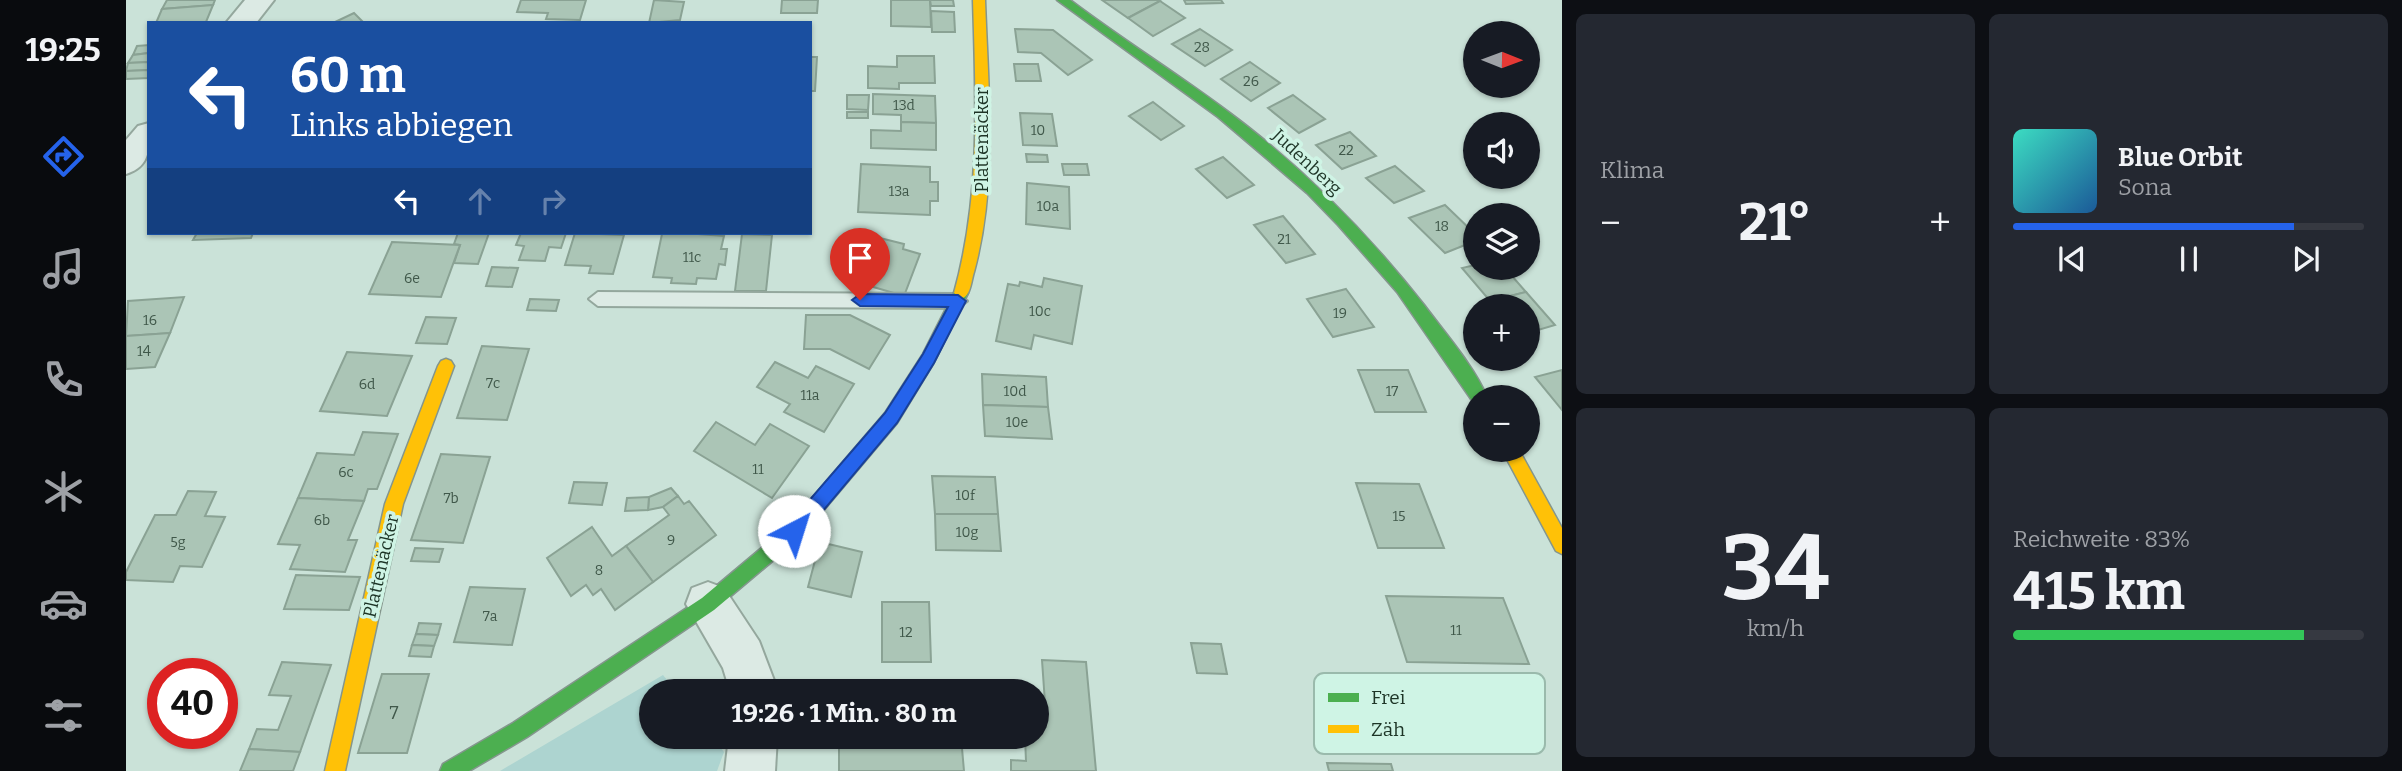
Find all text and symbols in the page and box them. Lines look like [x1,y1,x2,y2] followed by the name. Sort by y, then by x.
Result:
[1463,21,1540,98] north arrow
[1463,21,1540,462] map controls
[25,31,101,69] text: 19:25
[1194,39,1210,56] house number: 28
[290,46,406,105] text: 60 m
[175,49,266,140] icon: left
[1243,73,1259,90] house number: 26
[971,87,993,193] street label: Plattenäcker
[893,97,915,114] house number: 13d
[290,106,513,144] text: Links abbiegen
[1463,112,1540,189] button: sound
[1031,122,1045,139] house number: 10
[1267,124,1346,200] street label: Judenberg
[39,132,88,181] icon: directions
[1338,142,1354,159] house number: 22
[2118,142,2242,173] text: Blue Orbit
[1600,156,1664,184] text: Klima
[2118,173,2172,201] text: Sona
[388,182,426,220] icon: left
[461,182,499,220] icon: ahead
[534,182,572,220] icon: right
[889,183,910,200] house number: 13a
[1739,191,1811,254] text: 21°
[1037,198,1059,215] house number: 10a
[1600,200,1621,246] text: −
[1929,200,1951,246] text: +
[1463,203,1540,280] button: layers
[1435,218,1449,235] house number: 18
[830,228,890,300] pin
[1277,231,1291,248] house number: 21
[841,239,879,277] icon: arrive
[2053,240,2091,278] icon: previous
[2170,240,2208,278] icon: pause
[2287,240,2325,278] icon: next
[39,244,88,293] icon: music
[683,249,701,266] house number: 11c
[404,270,420,287] house number: 6e
[1463,294,1540,371] button: +
[1029,303,1051,320] house number: 10c
[1333,305,1347,322] house number: 19
[143,312,157,329] house number: 16
[137,343,151,360] house number: 14
[39,355,88,404] icon: phone
[486,375,500,392] house number: 7c
[359,376,375,393] house number: 6d
[1004,383,1026,400] house number: 10d
[1386,383,1398,400] house number: 17
[1463,385,1540,462] button: −
[800,387,820,404] house number: 11a
[1006,414,1028,431] house number: 10e
[752,461,764,478] house number: 11
[338,464,354,481] house number: 6c
[39,467,88,516] icon: climate
[955,487,976,504] house number: 10f
[443,490,459,507] house number: 7b
[757,494,831,568] position arrow
[1392,508,1406,525] house number: 15
[314,512,330,529] house number: 6b
[358,512,404,620] street label: Plattenäcker
[1722,514,1829,623] text: 34
[956,524,978,541] house number: 10g
[2013,525,2190,553] text: Reichweite · 83%
[667,532,675,549] house number: 9
[170,534,186,551] house number: 5g
[2013,560,2185,623] text: 415 km
[595,562,603,579] house number: 8
[39,579,88,628] icon: car
[483,608,498,625] house number: 7a
[1747,614,1804,642] text: km/h
[1450,622,1462,639] house number: 11
[899,624,913,641] house number: 12
[147,658,238,749] speed limit sign: 40
[1314,673,1545,754] legend
[1371,686,1406,709] text: Frei
[39,691,88,740] icon: filters
[731,698,957,729] text: 19:26 · 1 Min. · 80 m
[389,702,399,724] house number: 7
[1371,718,1405,741] text: Zäh

